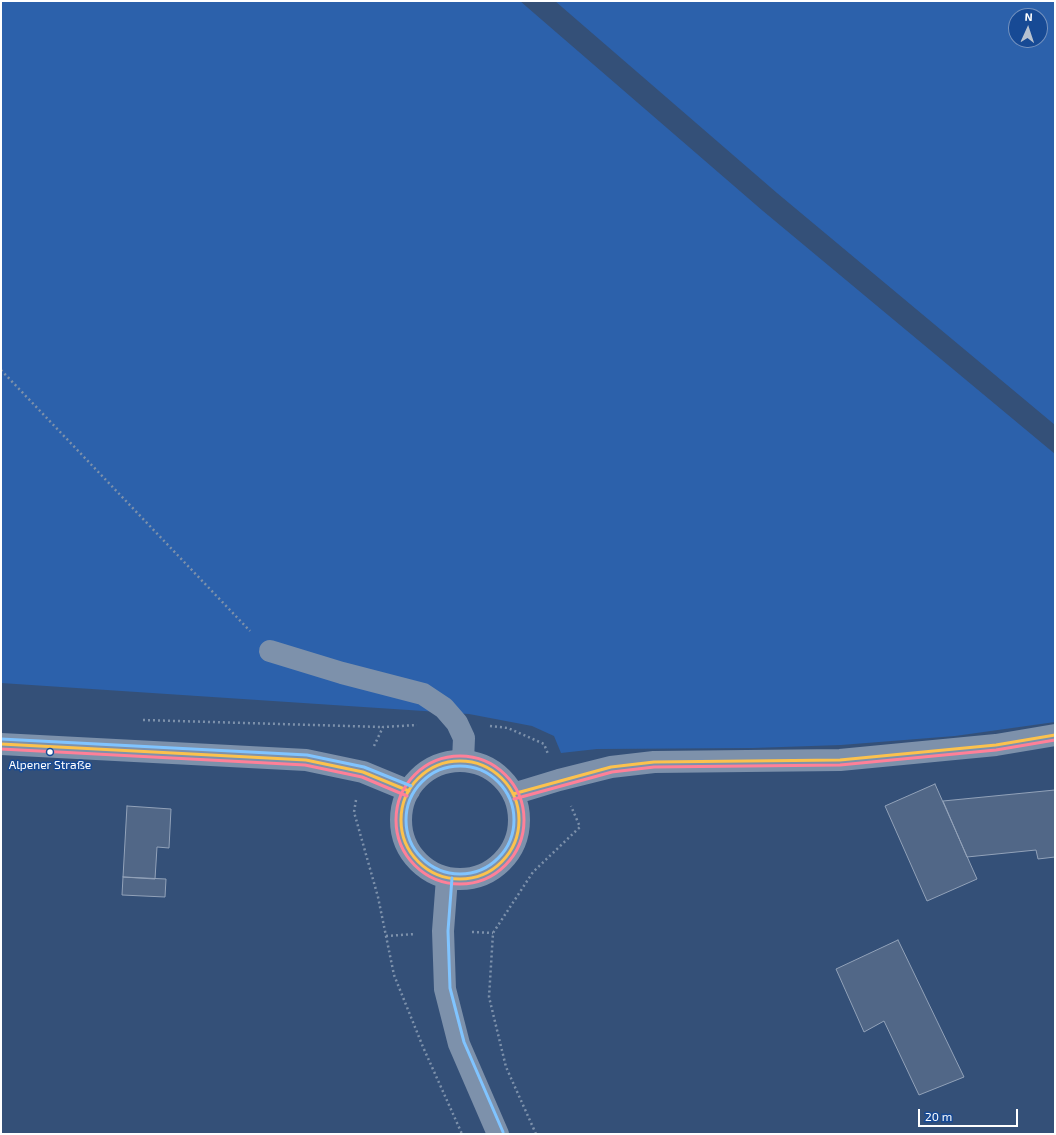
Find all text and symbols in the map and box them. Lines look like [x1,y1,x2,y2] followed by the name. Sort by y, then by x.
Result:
[1008,8,1048,48] north arrow
[1024,10,1033,23] text: N
[45,747,55,757] marker: Alpener Straße
[9,758,91,772] place label: Alpener Straße
[920,1101,1020,1127] scale bar
[925,1109,952,1123] text: 20 m

